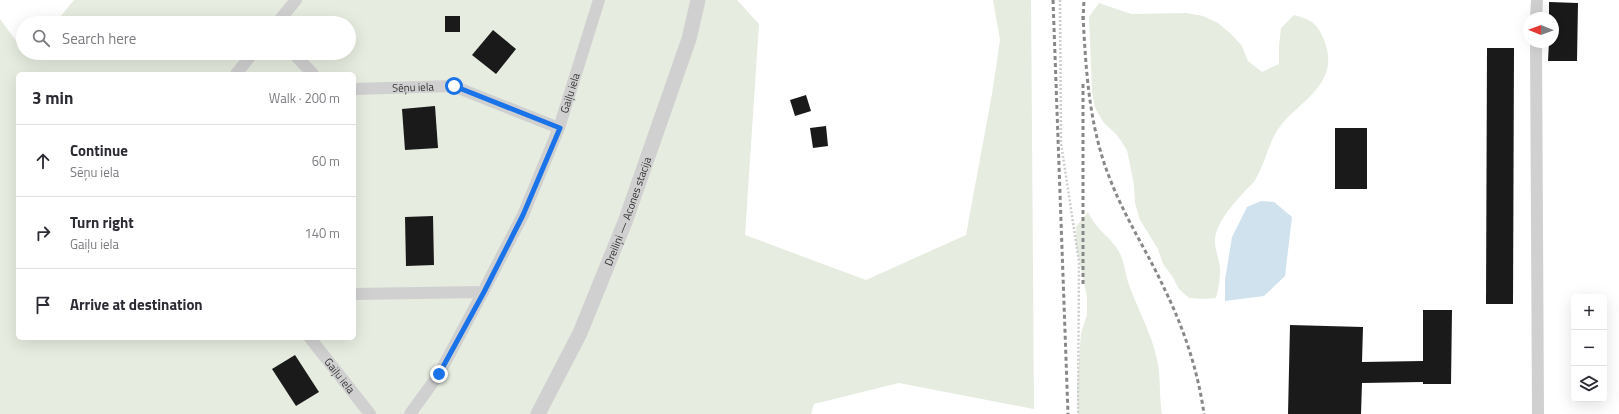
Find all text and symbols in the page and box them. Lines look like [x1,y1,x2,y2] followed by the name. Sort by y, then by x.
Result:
[1523,12,1559,48] north arrow
[16,16,356,60] search box
[30,27,52,49] icon: search
[62,27,136,50] text: Search here
[556,70,584,115] street label: Gaiļu iela
[445,77,463,95] route start
[392,79,435,96] street label: Sēņu iela
[32,85,73,111] text: 3 min
[269,88,340,108] text: Walk · 200 m
[70,139,128,162] text: Continue
[32,150,54,172] icon: ahead
[312,151,340,171] text: 60 m
[600,154,655,268] street label: Dreiliņi — Acones stacija
[70,162,119,182] text: Sēņu iela
[70,211,134,234] text: Turn right
[32,222,54,244] icon: right
[304,223,340,243] text: 140 m
[70,234,119,254] text: Gaiļu iela
[70,293,203,316] text: Arrive at destination
[32,294,54,316] icon: arrive
[1571,294,1607,402] map controls
[1571,294,1607,330] button: +
[1571,330,1607,366] button: −
[321,354,359,397] street label: Gaiļu iela
[430,365,448,383] route end
[1571,366,1607,402] button: layers

